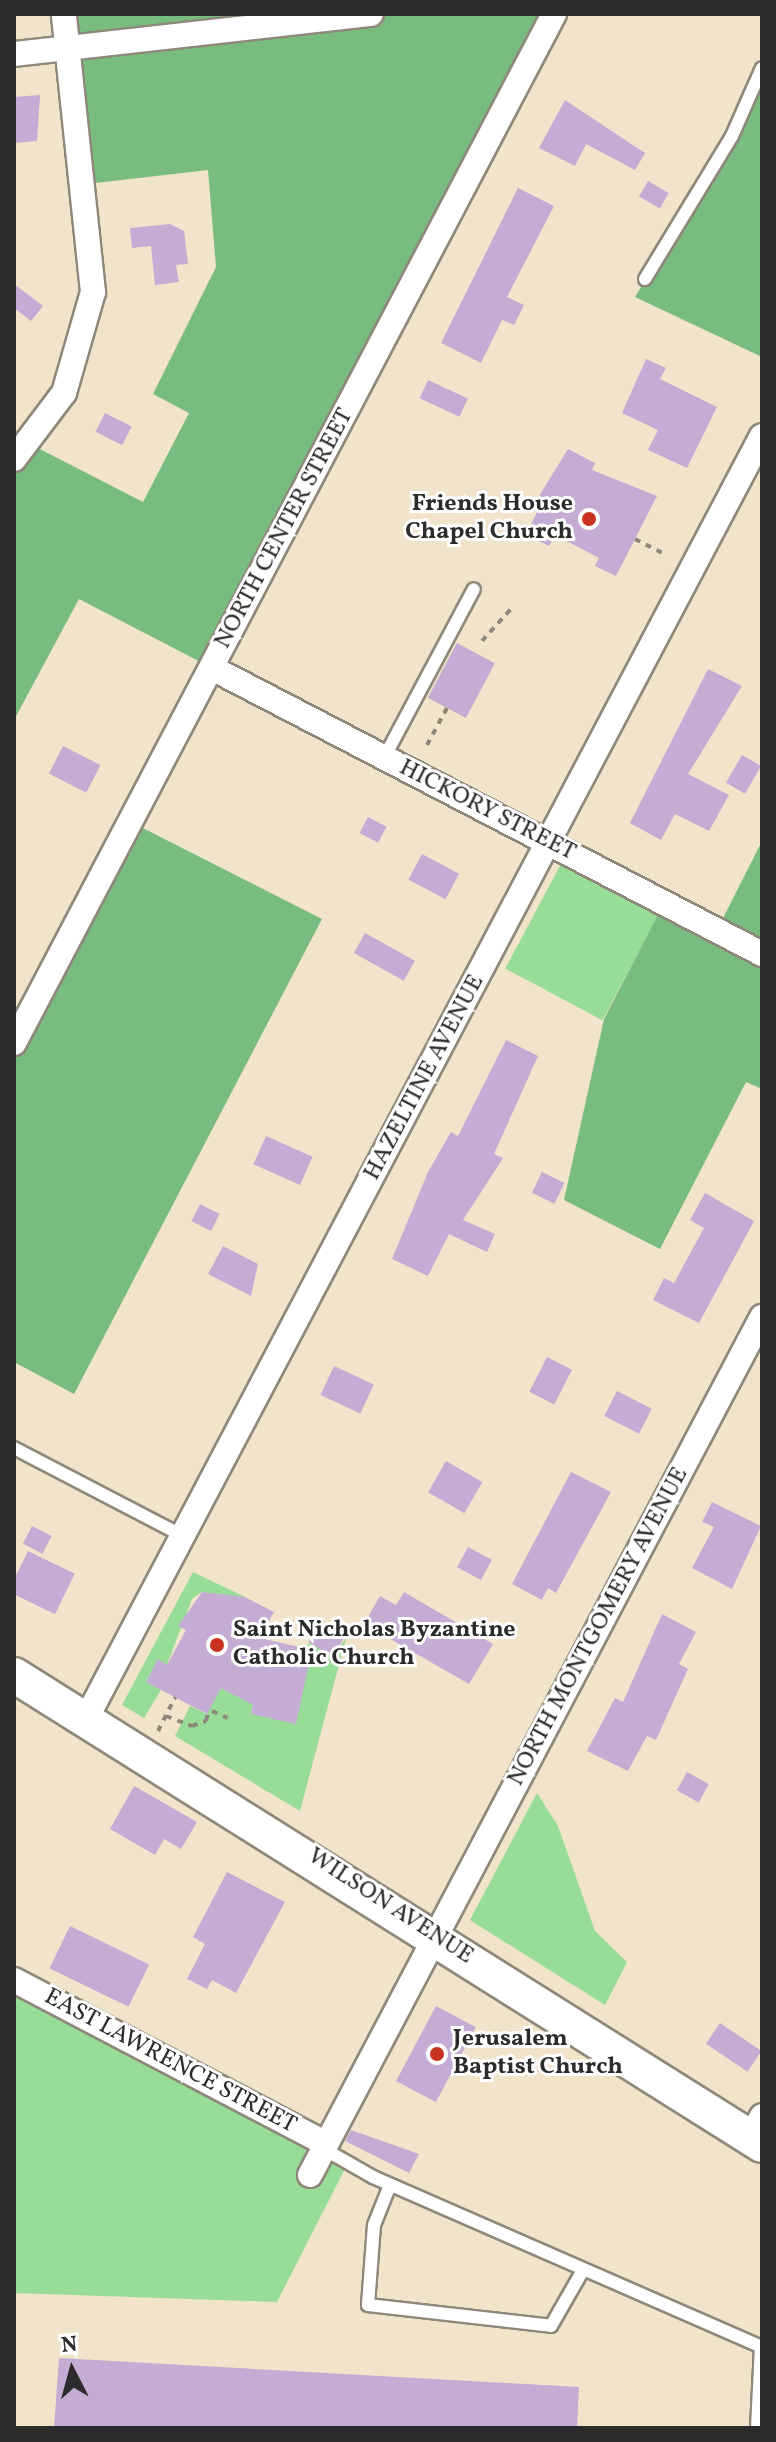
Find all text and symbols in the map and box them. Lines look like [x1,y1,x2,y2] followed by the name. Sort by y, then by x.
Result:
[209,404,361,654] street label: NORTH CENTER STREET
[405,491,573,547] place label: Friends House Chapel Church
[580,510,598,528] marker: Friends House Chapel Church
[394,754,580,868] street label: HICKORY STREET
[359,970,491,1186] street label: HAZELTINE AVENUE
[502,1462,696,1792] street label: NORTH MONTGOMERY AVENUE
[233,1617,516,1673] place label: Saint Nicholas Byzantine Catholic Church
[208,1636,226,1654] marker: Saint Nicholas Byzantine Catholic Church
[302,1843,478,1971] street label: WILSON AVENUE
[39,1983,301,2141] street label: EAST LAWRENCE STREET
[453,2026,623,2082] place label: Jerusalem Baptist Church
[428,2045,446,2063] marker: Jerusalem Baptist Church
[60,2329,79,2362] text: N
[32,2330,112,2410] north arrow

